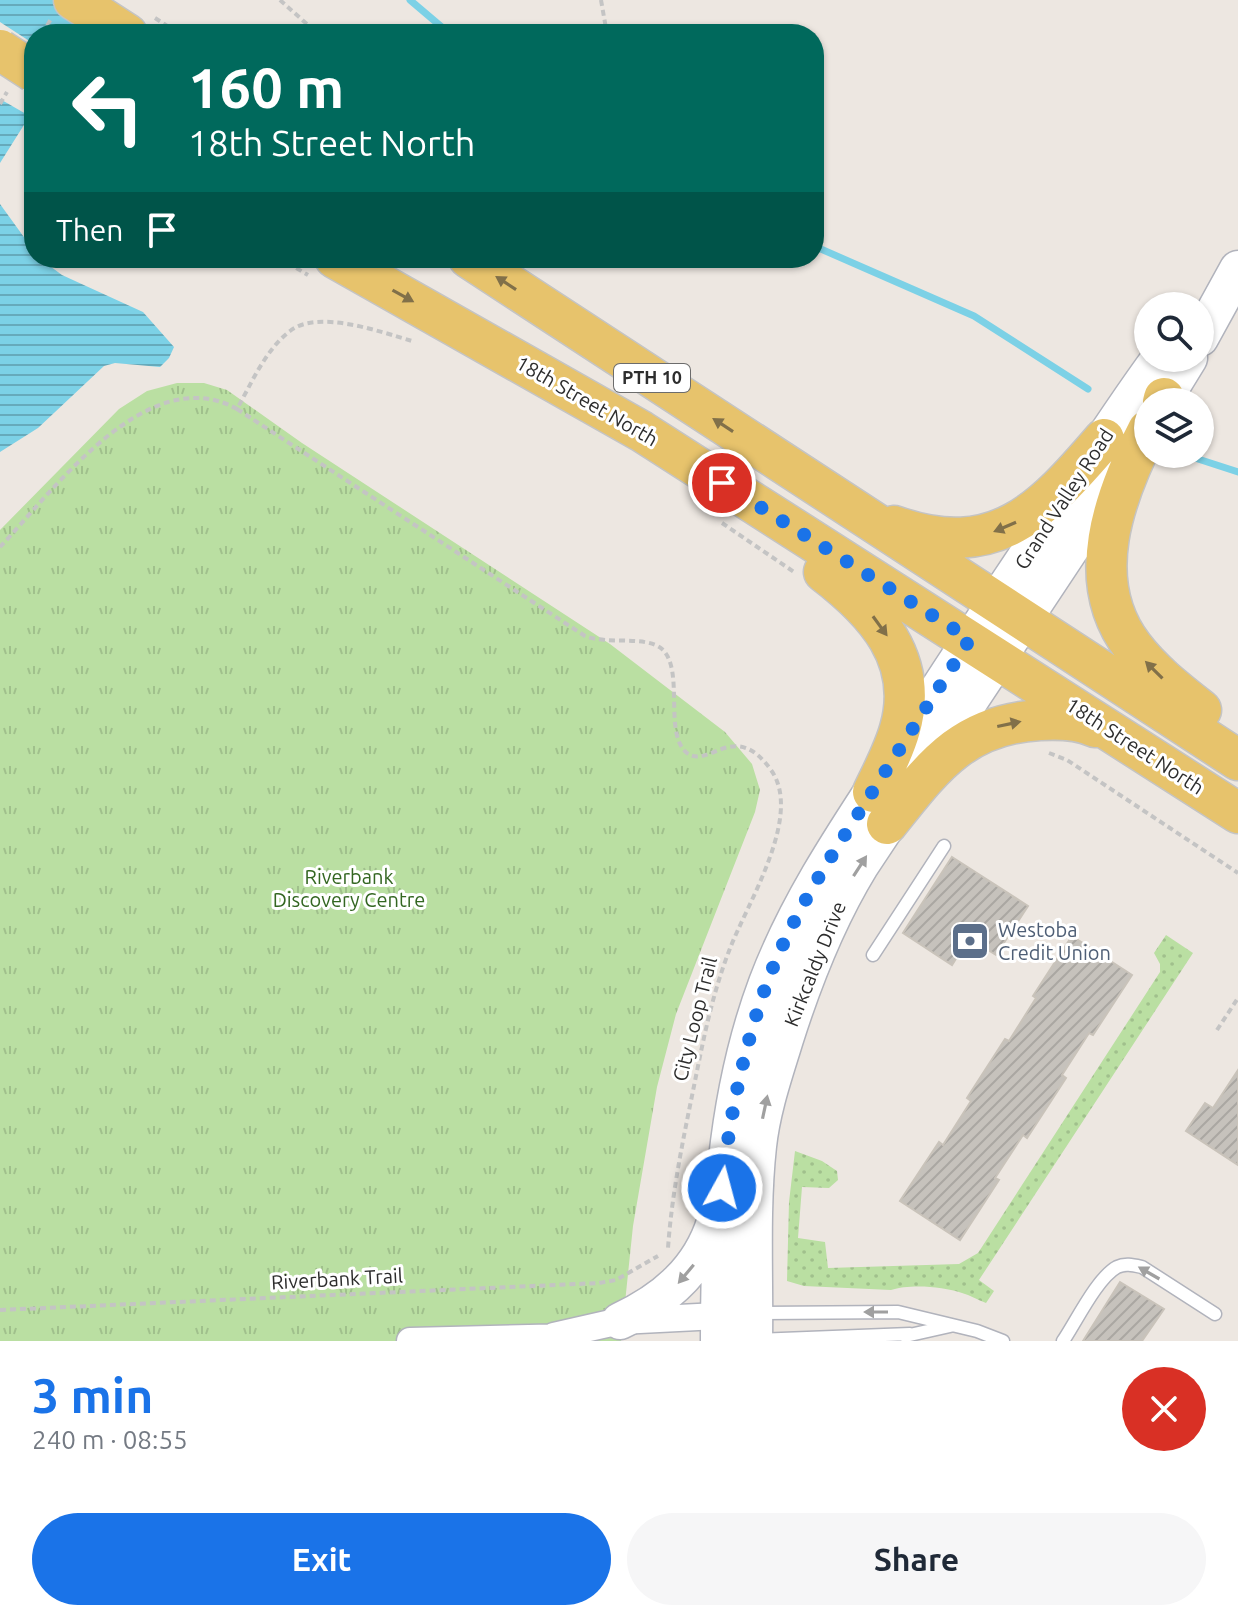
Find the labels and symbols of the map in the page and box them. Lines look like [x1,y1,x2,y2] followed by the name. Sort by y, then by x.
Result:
[495,276,517,290] one-way arrow
[392,289,414,303] one-way arrow
[512,351,662,450] street label: 18th Street North
[614,364,690,392] road number: PTH 10
[713,418,734,433] one-way arrow
[1009,424,1118,573] street label: Grand Valley Road
[688,449,756,517] pin
[993,521,1017,534] one-way arrow
[872,615,887,636] one-way arrow
[1145,661,1164,680] one-way arrow
[1062,692,1208,799] street label: 18th Street North
[997,717,1022,730] one-way arrow
[852,855,866,877] one-way arrow
[273,865,425,911] park label: Riverbank Discovery Centre
[779,898,850,1030] street label: Kirkcaldy Drive
[998,918,1111,964] place label: Westoba Credit Union
[949,920,991,962] bank icon: Westoba Credit Union
[668,954,721,1084] street label: City Loop Trail
[759,1094,772,1119] one-way arrow
[680,1146,764,1230] position arrow
[270,1264,404,1293] street label: Riverbank Trail
[678,1264,695,1284] one-way arrow
[1138,1266,1160,1280] one-way arrow
[863,1306,888,1318] one-way arrow

